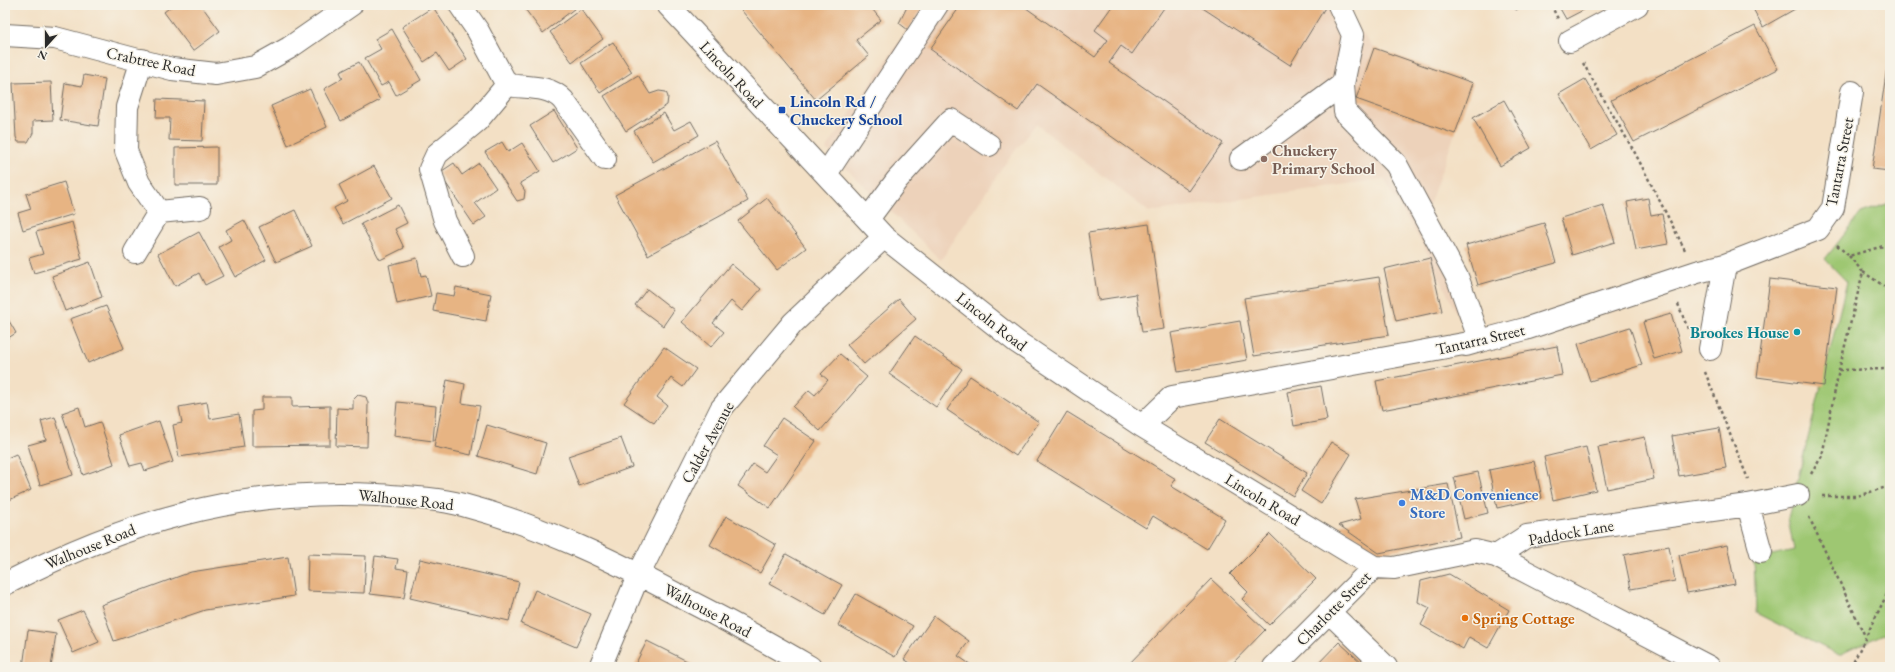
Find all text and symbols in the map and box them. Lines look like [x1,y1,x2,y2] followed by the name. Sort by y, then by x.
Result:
[26,26,66,66] north arrow
[695,36,769,113] street label: Lincoln Road
[104,42,198,81] street label: Crabtree Road
[36,47,49,63] text: N
[790,91,903,130] place label: Lincoln Rd / Chuckery School
[777,105,787,115] marker: Lincoln Rd / Chuckery School
[1821,116,1858,209] street label: Tantarra Street
[1272,140,1375,179] place label: Chuckery Primary School
[1259,154,1269,164] marker: Chuckery Primary School
[952,287,1032,356] street label: Lincoln Road
[1434,319,1527,360] street label: Tantarra Street
[1690,322,1789,343] place label: Brookes House
[1792,327,1802,337] marker: Brookes House
[676,398,739,487] street label: Calder Avenue
[1221,469,1305,531] street label: Lincoln Road
[357,484,456,515] street label: Walhouse Road
[1410,484,1539,523] place label: M&D Convenience Store
[1397,498,1407,508] marker: M&D Convenience Store
[1527,515,1615,550] street label: Paddock Lane
[42,518,139,574] street label: Walhouse Road
[1291,566,1375,650] street label: Charlotte Street
[660,579,756,643] street label: Walhouse Road
[1473,608,1575,629] place label: Spring Cottage
[1460,613,1470,623] marker: Spring Cottage

